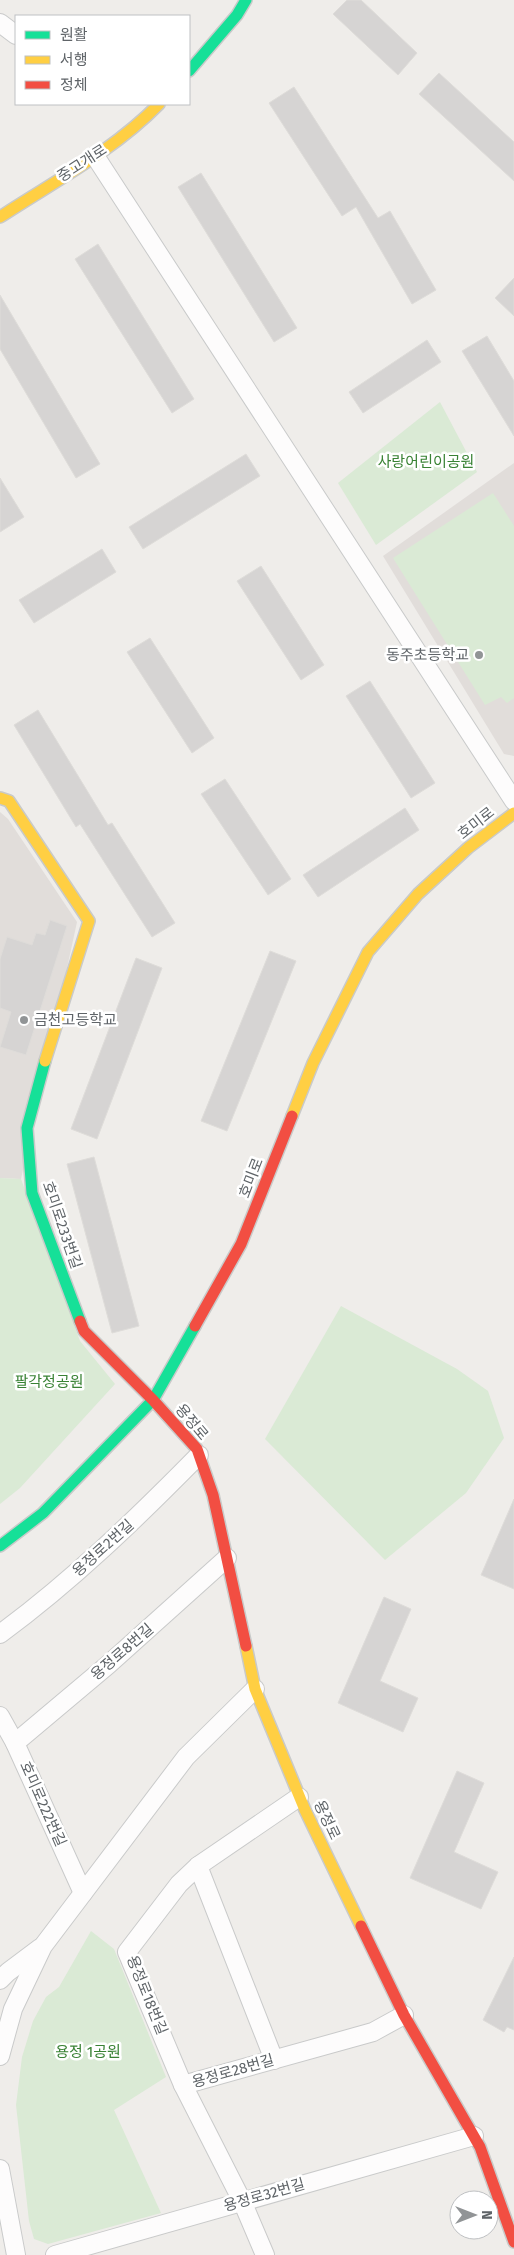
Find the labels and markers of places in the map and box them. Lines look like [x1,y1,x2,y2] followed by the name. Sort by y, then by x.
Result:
[386,646,469,664] place label: 동주초등학교
[473,649,485,661] marker: 동주초등학교
[34,1011,117,1029] place label: 금천고등학교
[18,1014,30,1026] marker: 금천고등학교

